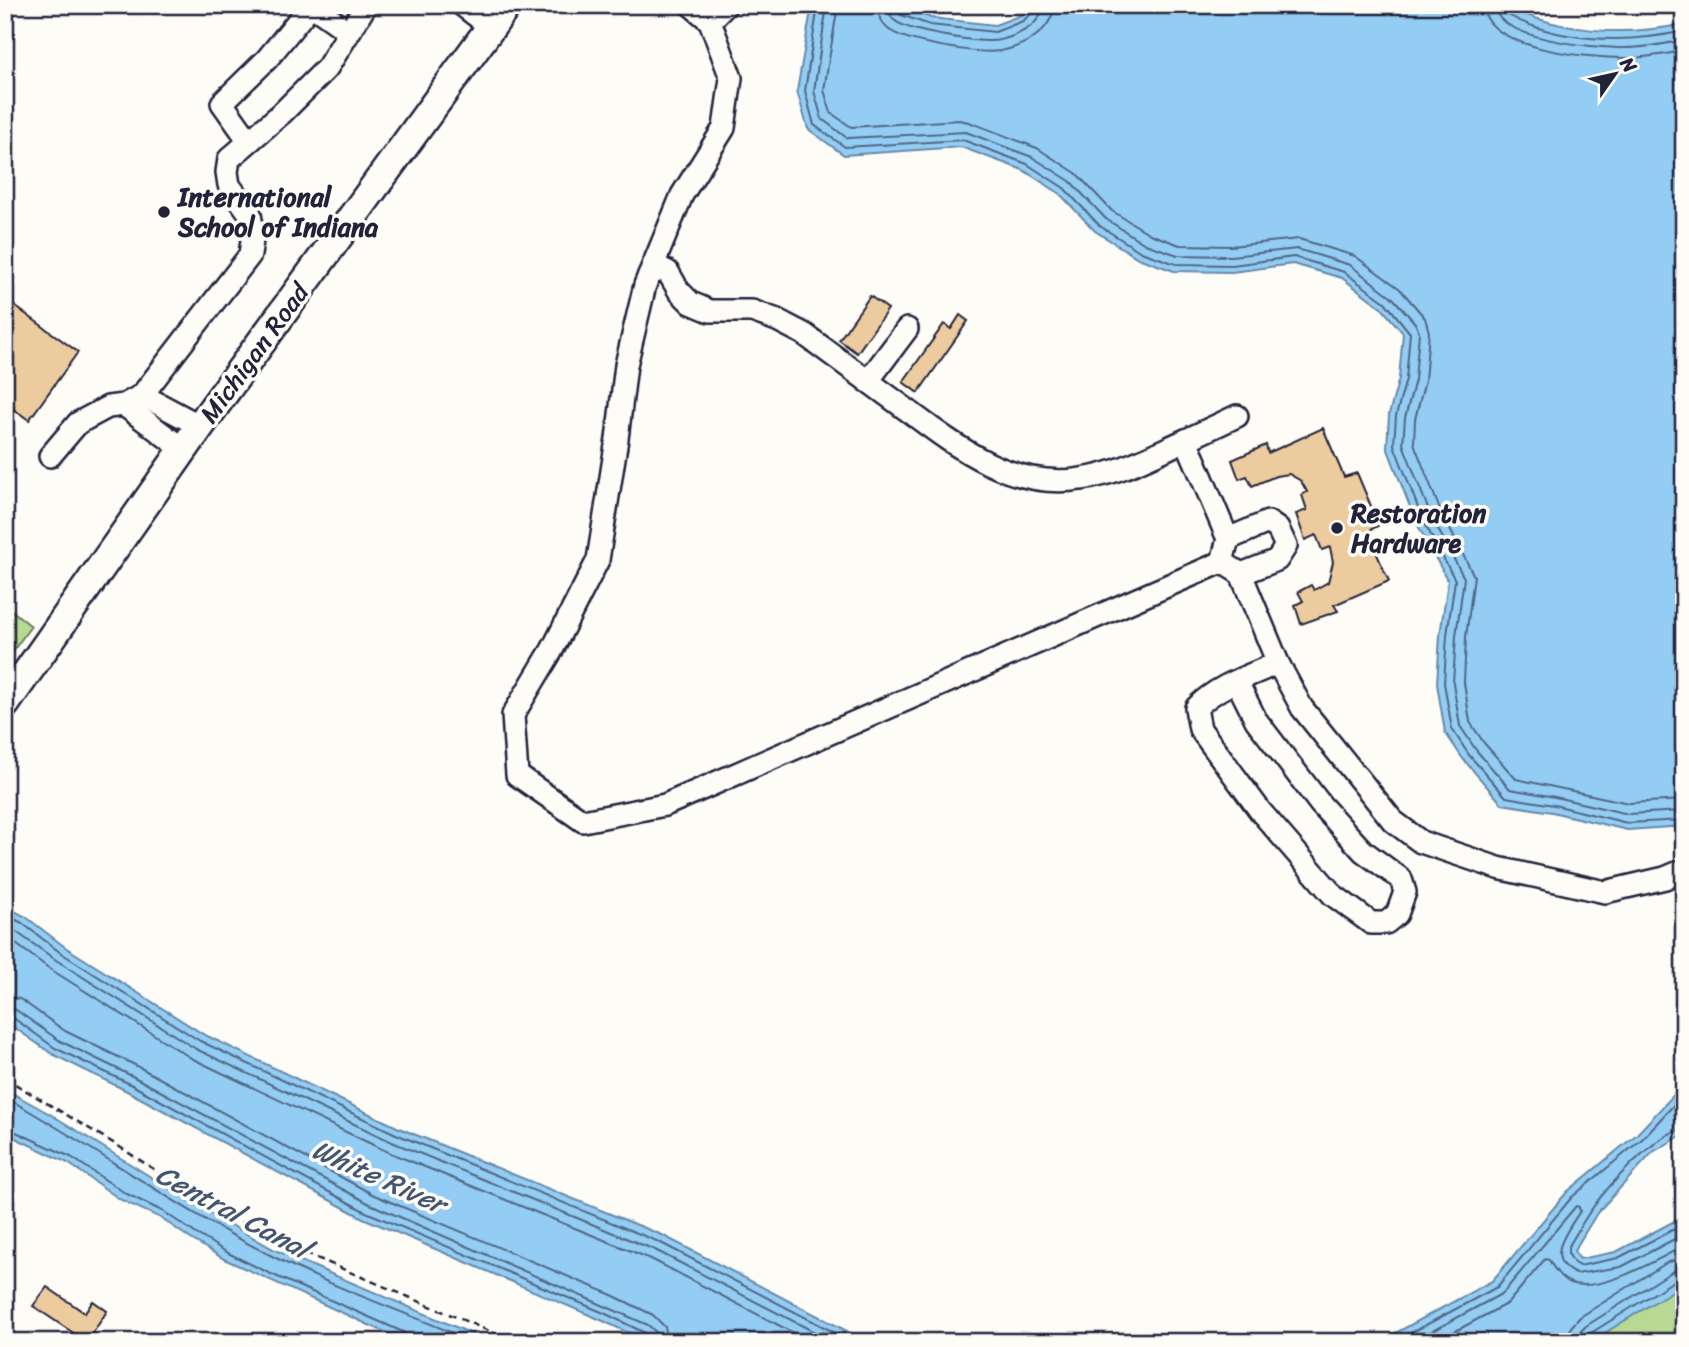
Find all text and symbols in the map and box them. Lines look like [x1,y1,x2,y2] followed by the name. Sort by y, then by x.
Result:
[1580,38,1650,108] north arrow
[1611,49,1647,80] text: N
[176,174,379,250] place label: International School of Indiana
[156,204,172,220] marker: International School of Indiana
[187,271,322,433] street label: Michigan Road
[1350,490,1486,566] place label: Restoration Hardware
[1329,520,1345,536] marker: Restoration Hardware
[304,1125,458,1230] water label: White River
[147,1150,324,1275] water label: Central Canal

